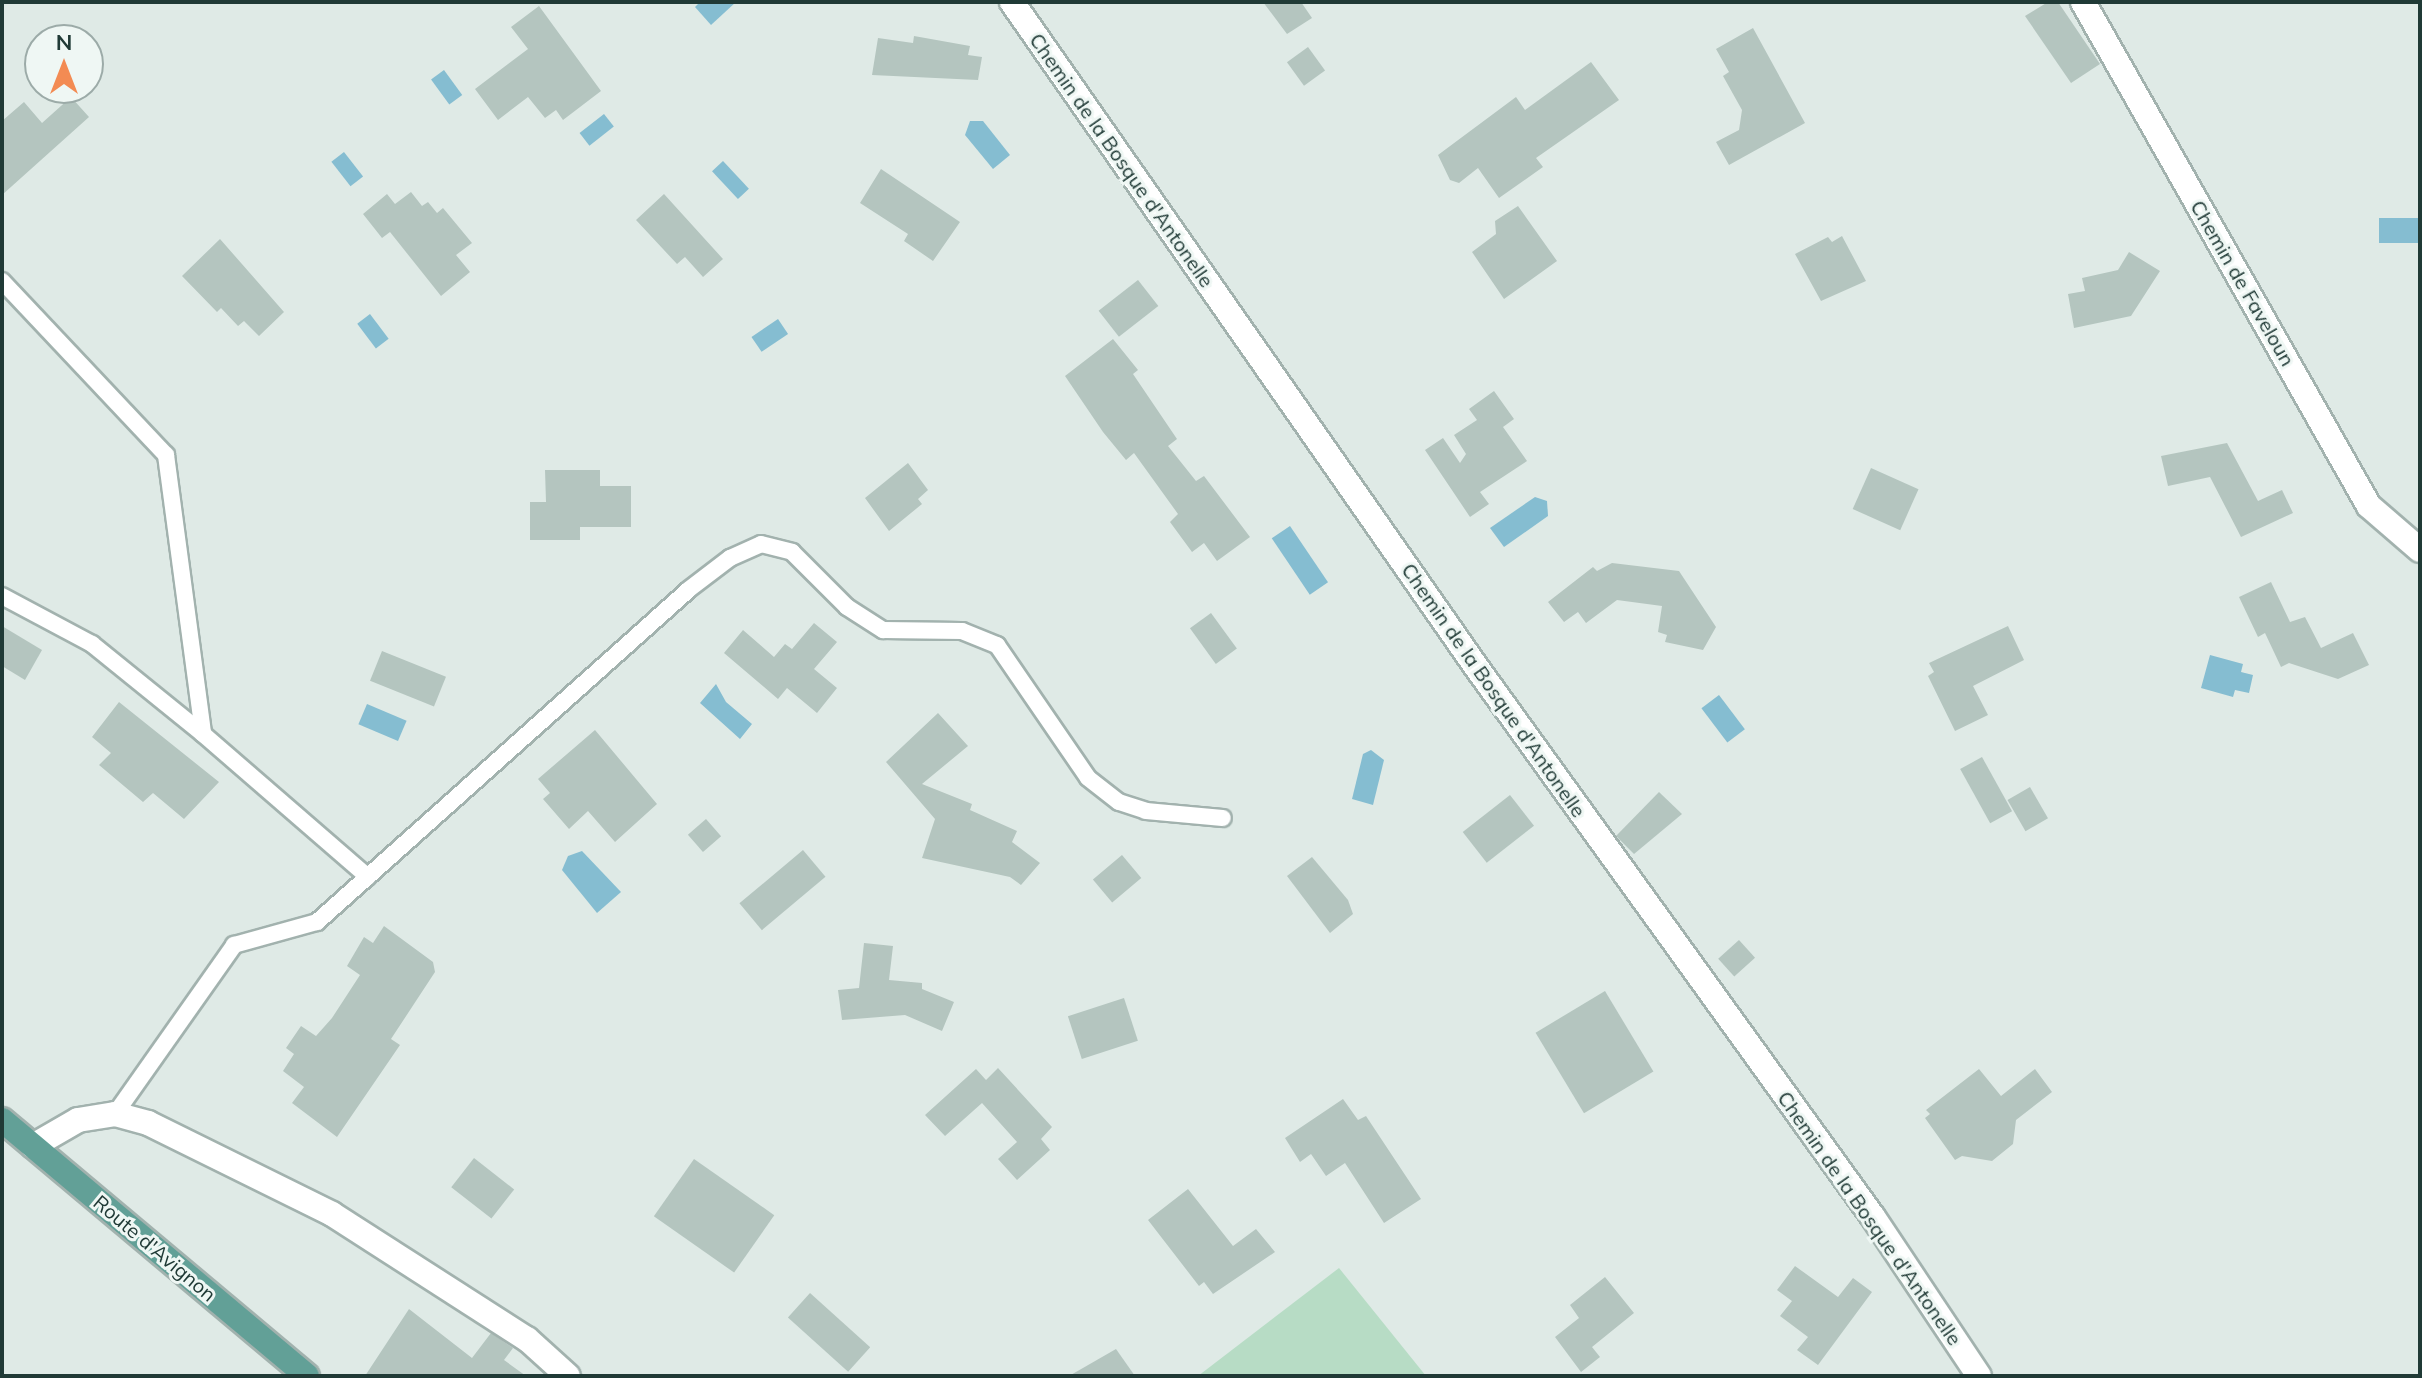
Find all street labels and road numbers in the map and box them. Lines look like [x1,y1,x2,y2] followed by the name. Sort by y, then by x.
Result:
[1025,28,1219,292] street label: Chemin de la Bosque d'Antonelle
[2186,196,2300,370] street label: Chemin de Faveloun
[1397,558,1591,822] street label: Chemin de la Bosque d'Antonelle
[1773,1086,1967,1350] street label: Chemin de la Bosque d'Antonelle
[89,1190,221,1306] street label: Route d'Avignon

